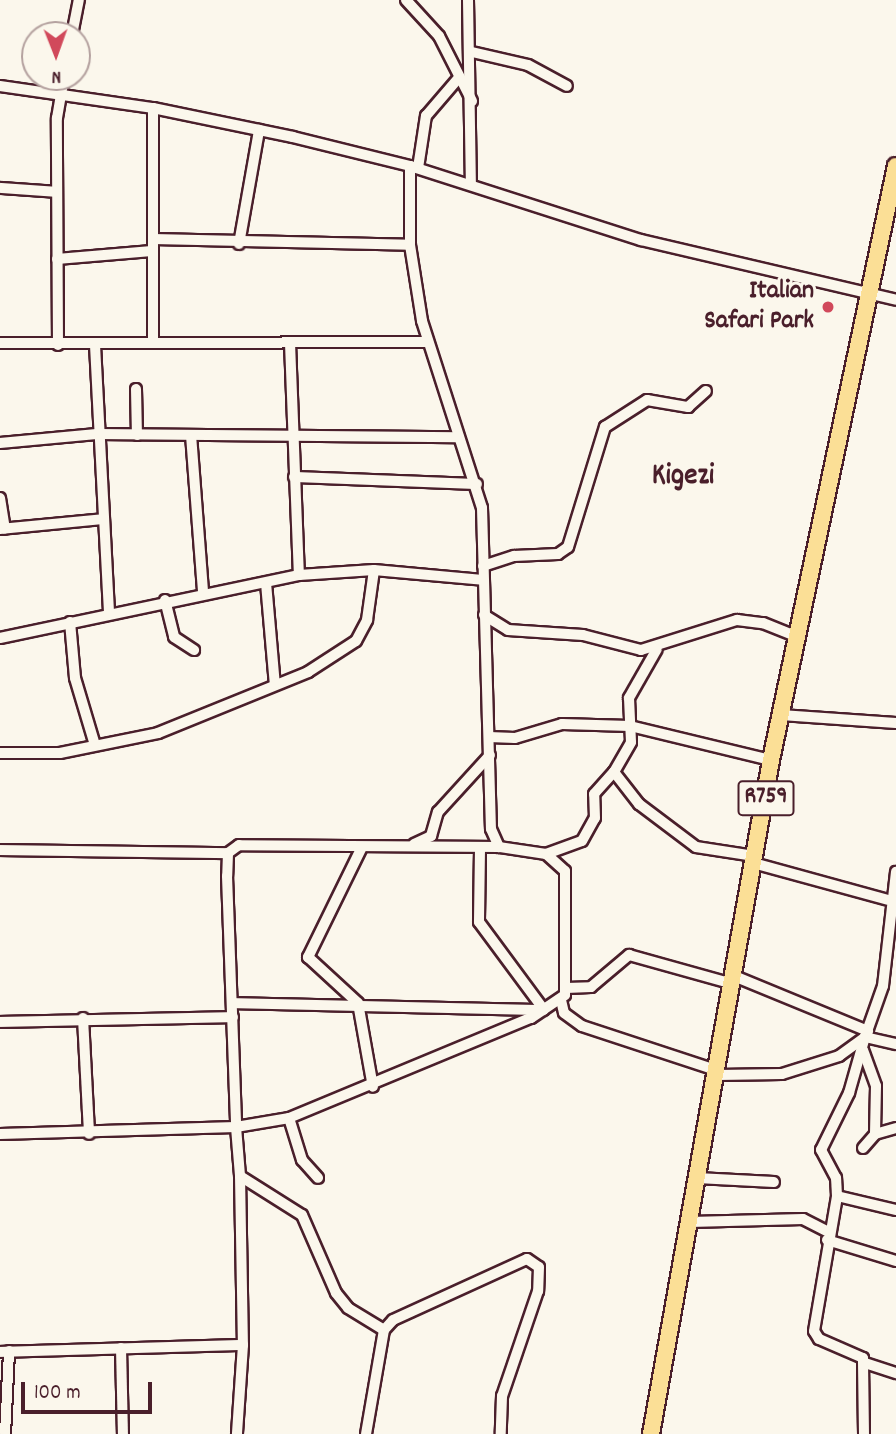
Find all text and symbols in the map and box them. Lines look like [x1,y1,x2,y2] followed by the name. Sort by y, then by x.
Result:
[21,21,91,91] north arrow
[51,62,61,89] text: N
[704,276,814,338] place label: Italian Safari Park
[820,299,836,315] marker: Italian Safari Park
[652,460,714,496] district label: Kigezi
[736,778,796,818] road number: R759
[24,1368,156,1412] scale bar
[34,1379,81,1409] text: 100 m

